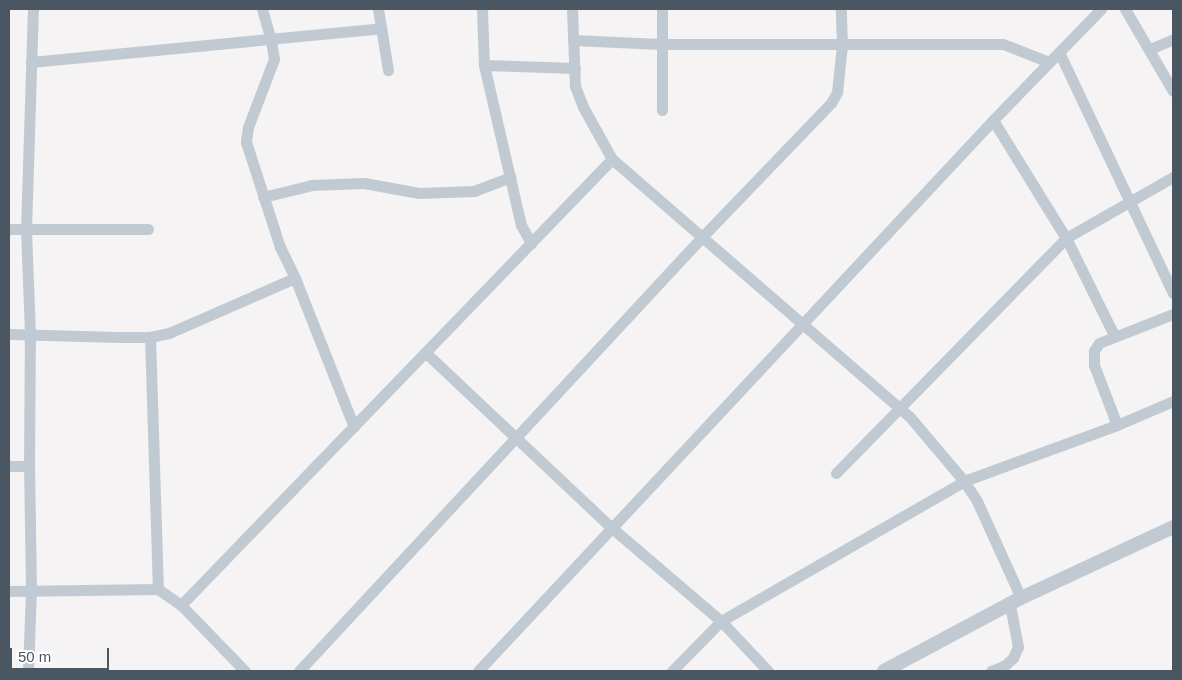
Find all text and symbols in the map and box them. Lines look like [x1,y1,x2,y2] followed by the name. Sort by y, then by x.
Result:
[12,638,111,670] scale bar
[18,648,51,665] text: 50 m

